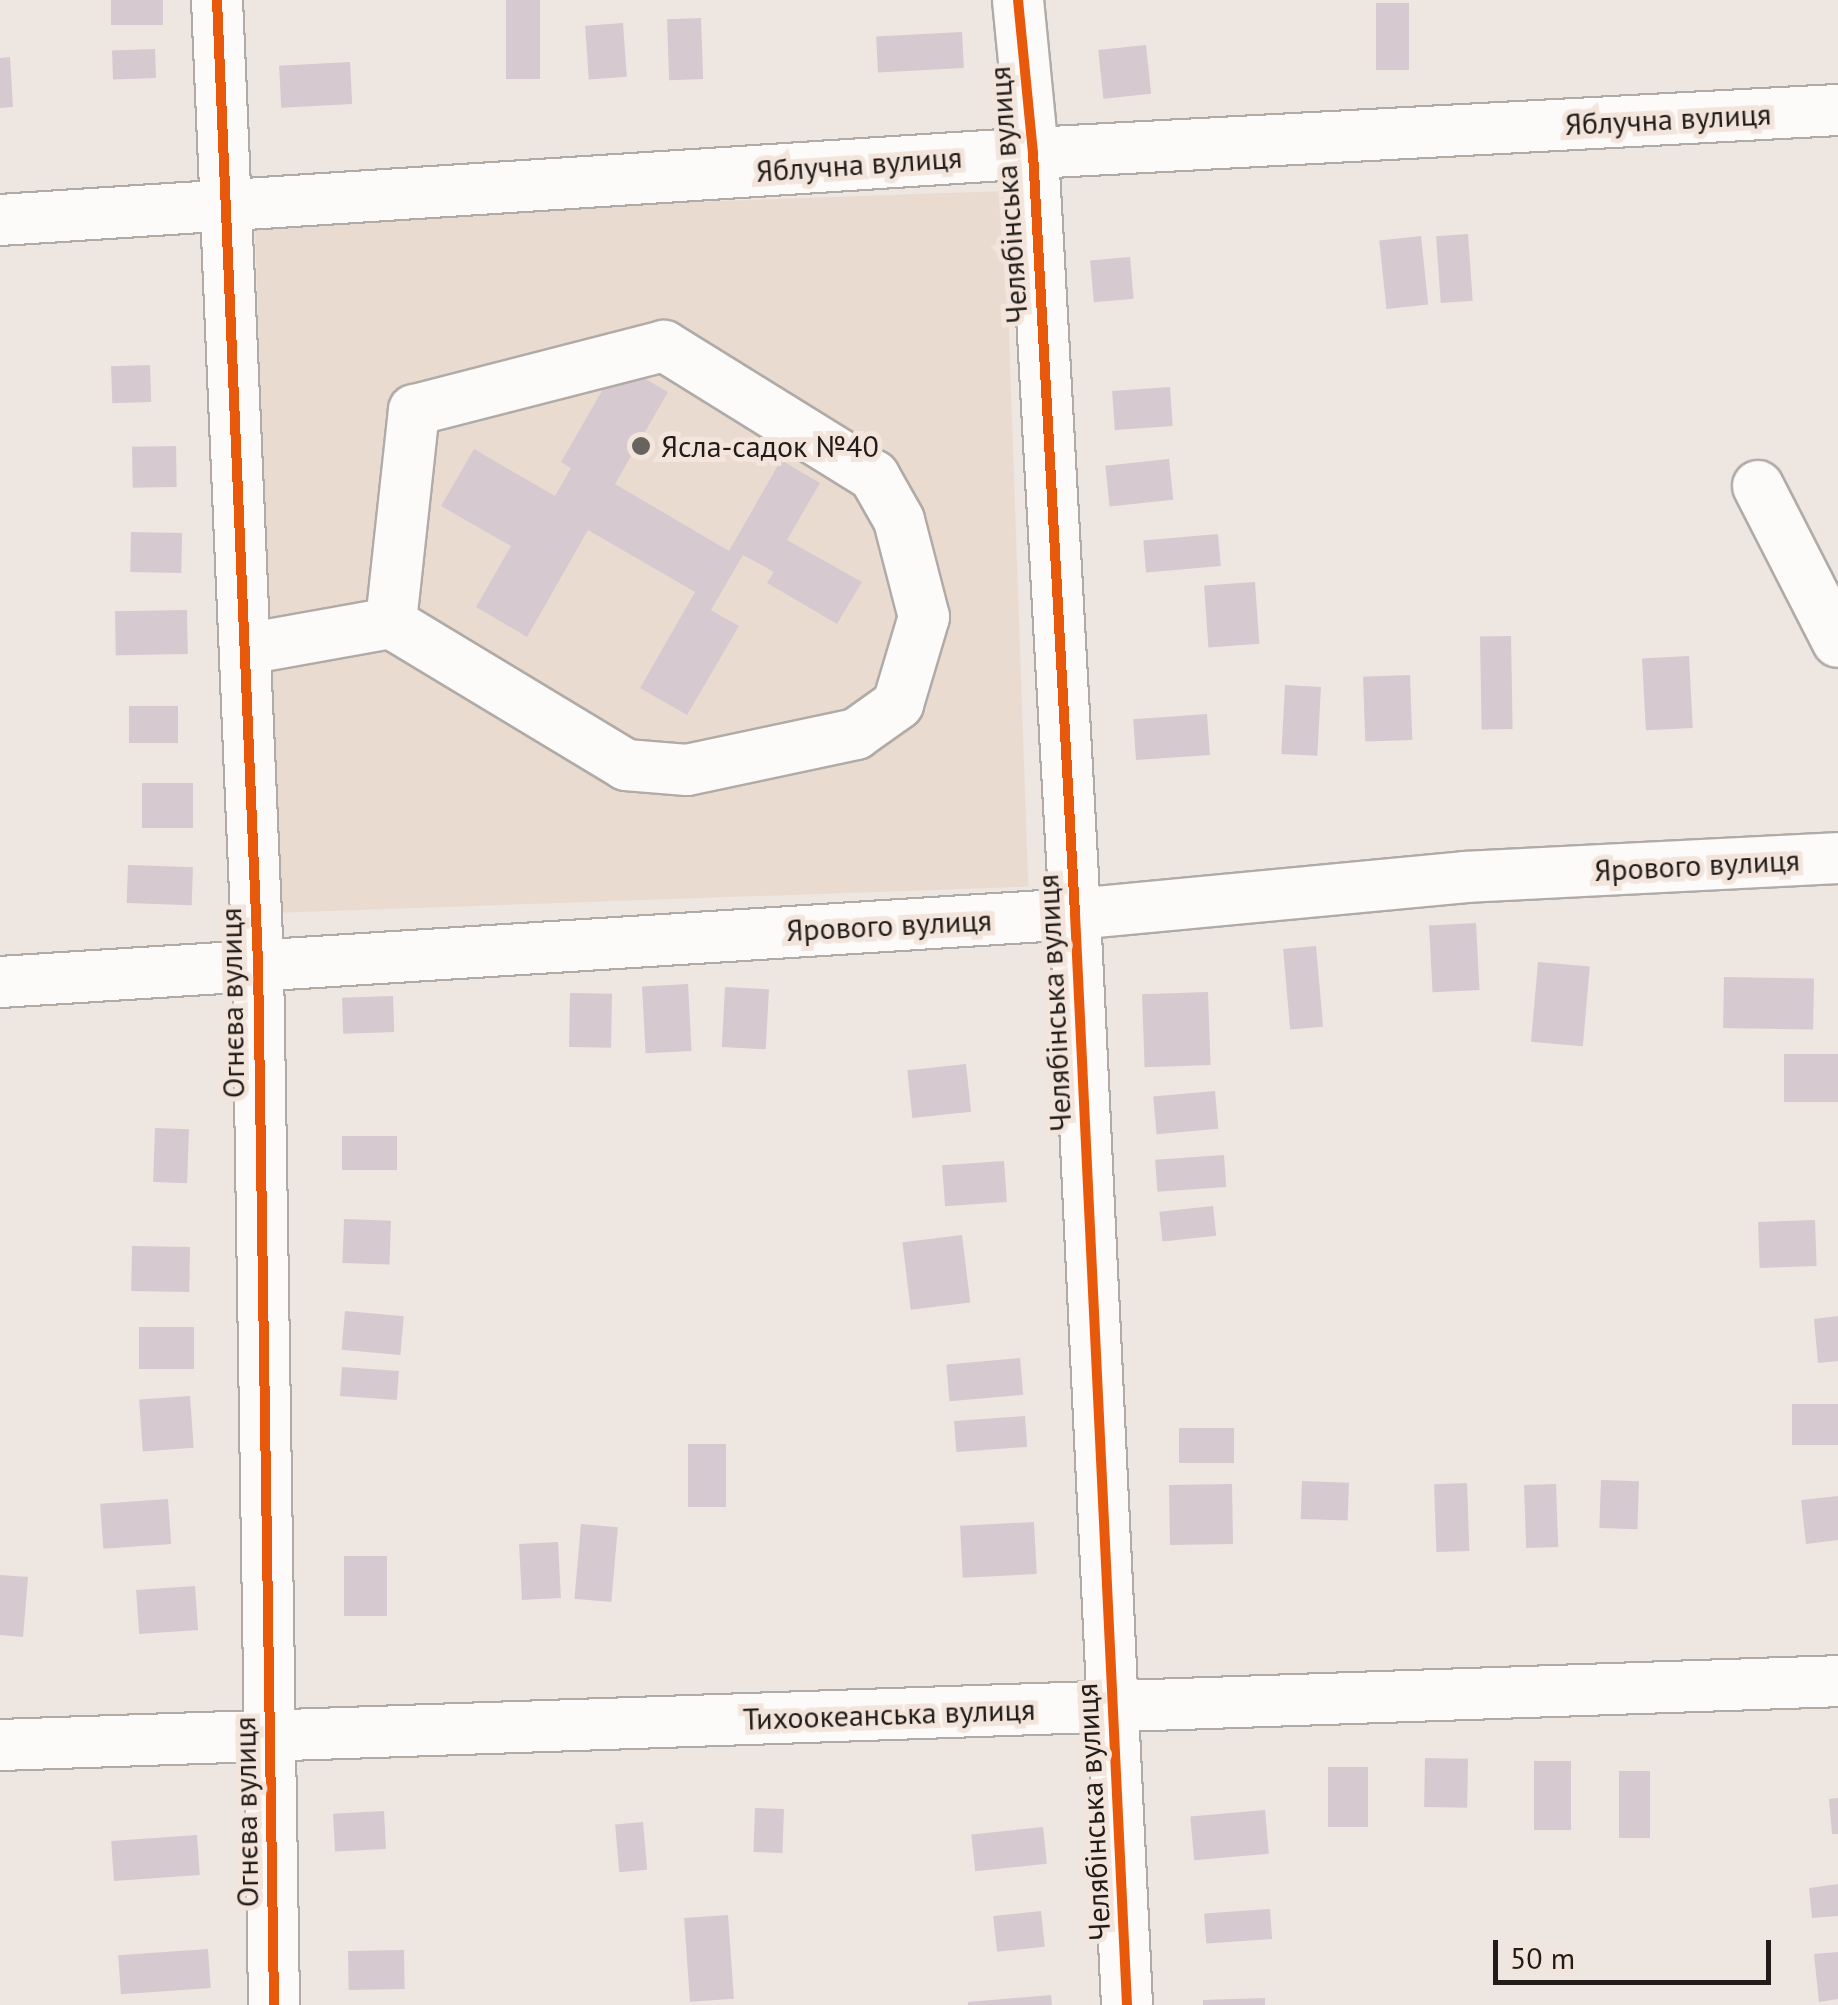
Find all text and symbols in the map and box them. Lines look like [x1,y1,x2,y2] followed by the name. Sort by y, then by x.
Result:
[981,65,1035,325] street label: Челябінська вулиця
[1564,96,1772,142] street label: Яблучна вулиця
[755,139,963,189] street label: Яблучна вулиця
[661,428,879,464] place label: Ясла-садок №40
[630,435,652,457] marker: Ясла-садок №40
[1593,842,1801,888] street label: Ярового вулиця
[1029,873,1079,1133] street label: Челябінська вулиця
[785,902,993,948] street label: Ярового вулиця
[212,907,252,1099] street label: Огнєва вулиця
[1068,1682,1118,1942] street label: Челябінська вулиця
[742,1691,1036,1737] street label: Тихоокеанська вулиця
[226,1716,266,1908] street label: Огнєва вулиця
[1498,1920,1776,1982] scale bar
[1510,1938,1575,1977] text: 50 m

